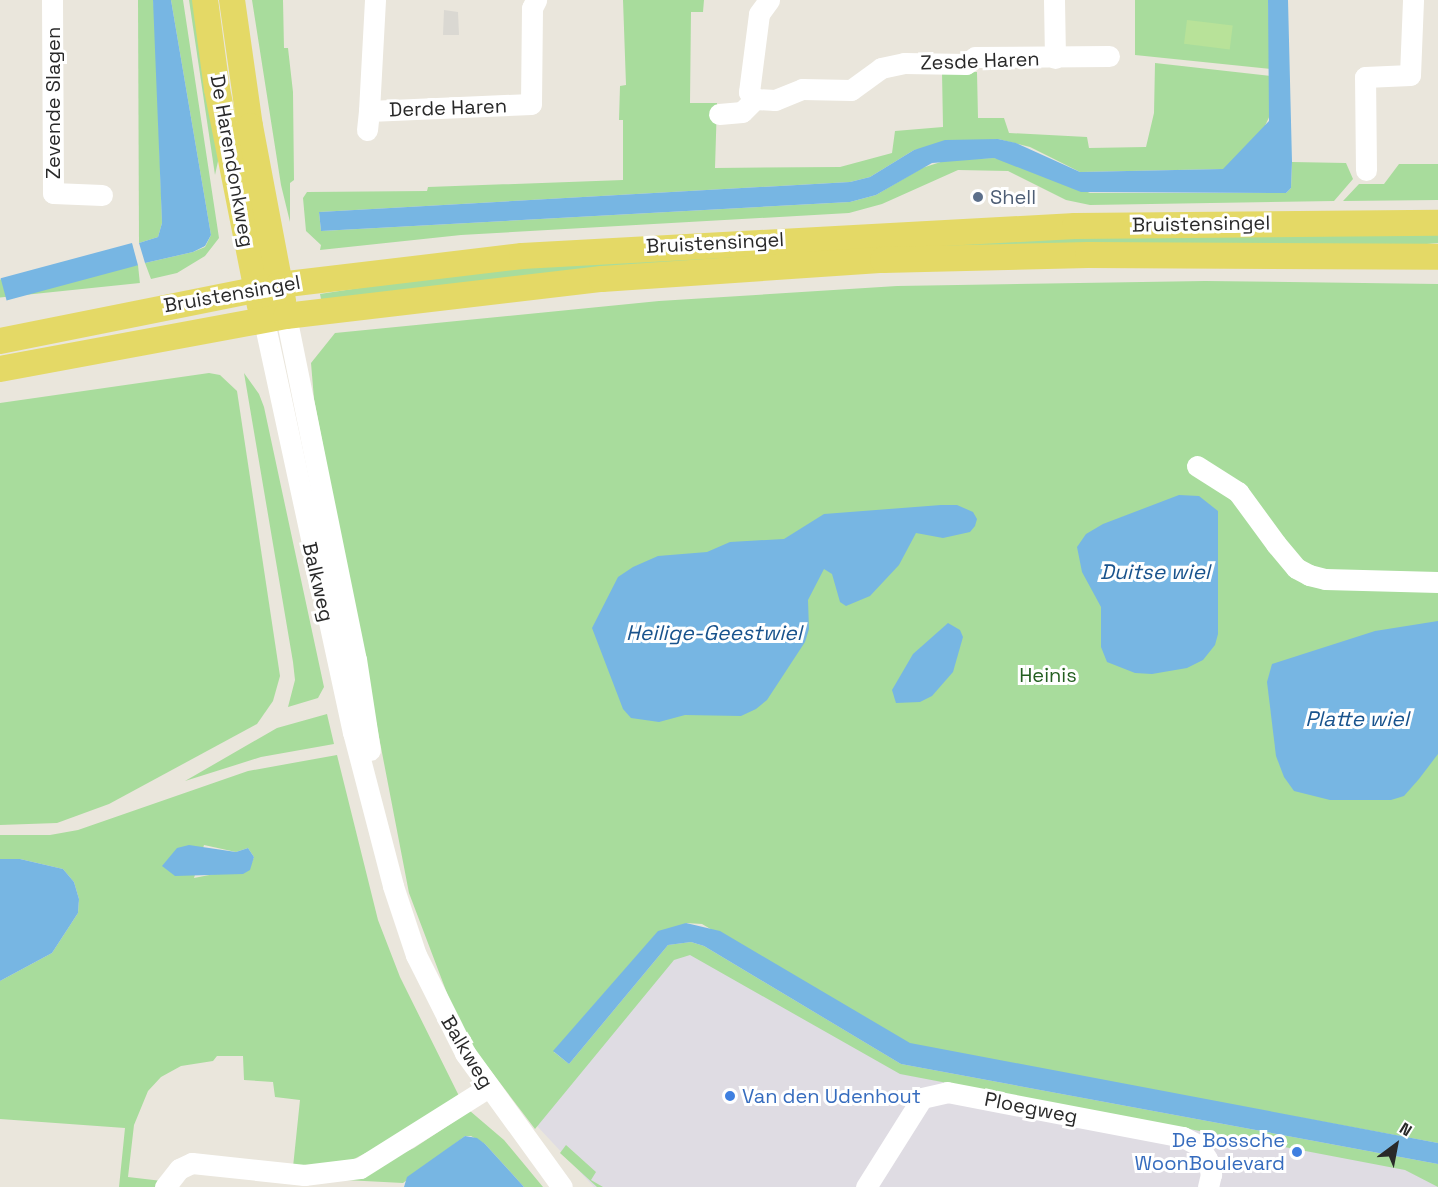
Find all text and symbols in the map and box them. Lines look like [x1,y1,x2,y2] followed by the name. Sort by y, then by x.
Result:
[41,27,65,179] street label: Zevende Slagen
[920,47,1040,75] street label: Zesde Haren
[205,73,259,249] street label: De Harendonkweg
[389,94,507,122] street label: Derde Haren
[990,185,1036,209] place label: Shell
[971,190,985,204] marker: Shell
[1132,211,1270,237] street label: Bruistensingel
[645,227,785,259] street label: Bruistensingel
[162,270,302,318] street label: Bruistensingel
[297,540,339,624] street label: Balkweg
[1100,559,1210,585] water label: Duitse wiel
[626,620,802,646] water label: Heilige-Geestwiel
[1019,663,1077,687] park label: Heinis
[1305,706,1409,732] water label: Platte wiel
[436,1011,498,1093] street label: Balkweg
[742,1084,921,1108] place label: Van den Udenhout
[982,1087,1080,1129] street label: Ploegweg
[723,1089,737,1103] marker: Van den Udenhout
[1366,1115,1426,1175] north arrow
[1396,1118,1416,1141] text: N
[1135,1128,1285,1175] place label: De Bossche WoonBoulevard
[1290,1145,1304,1159] marker: De Bossche WoonBoulevard

